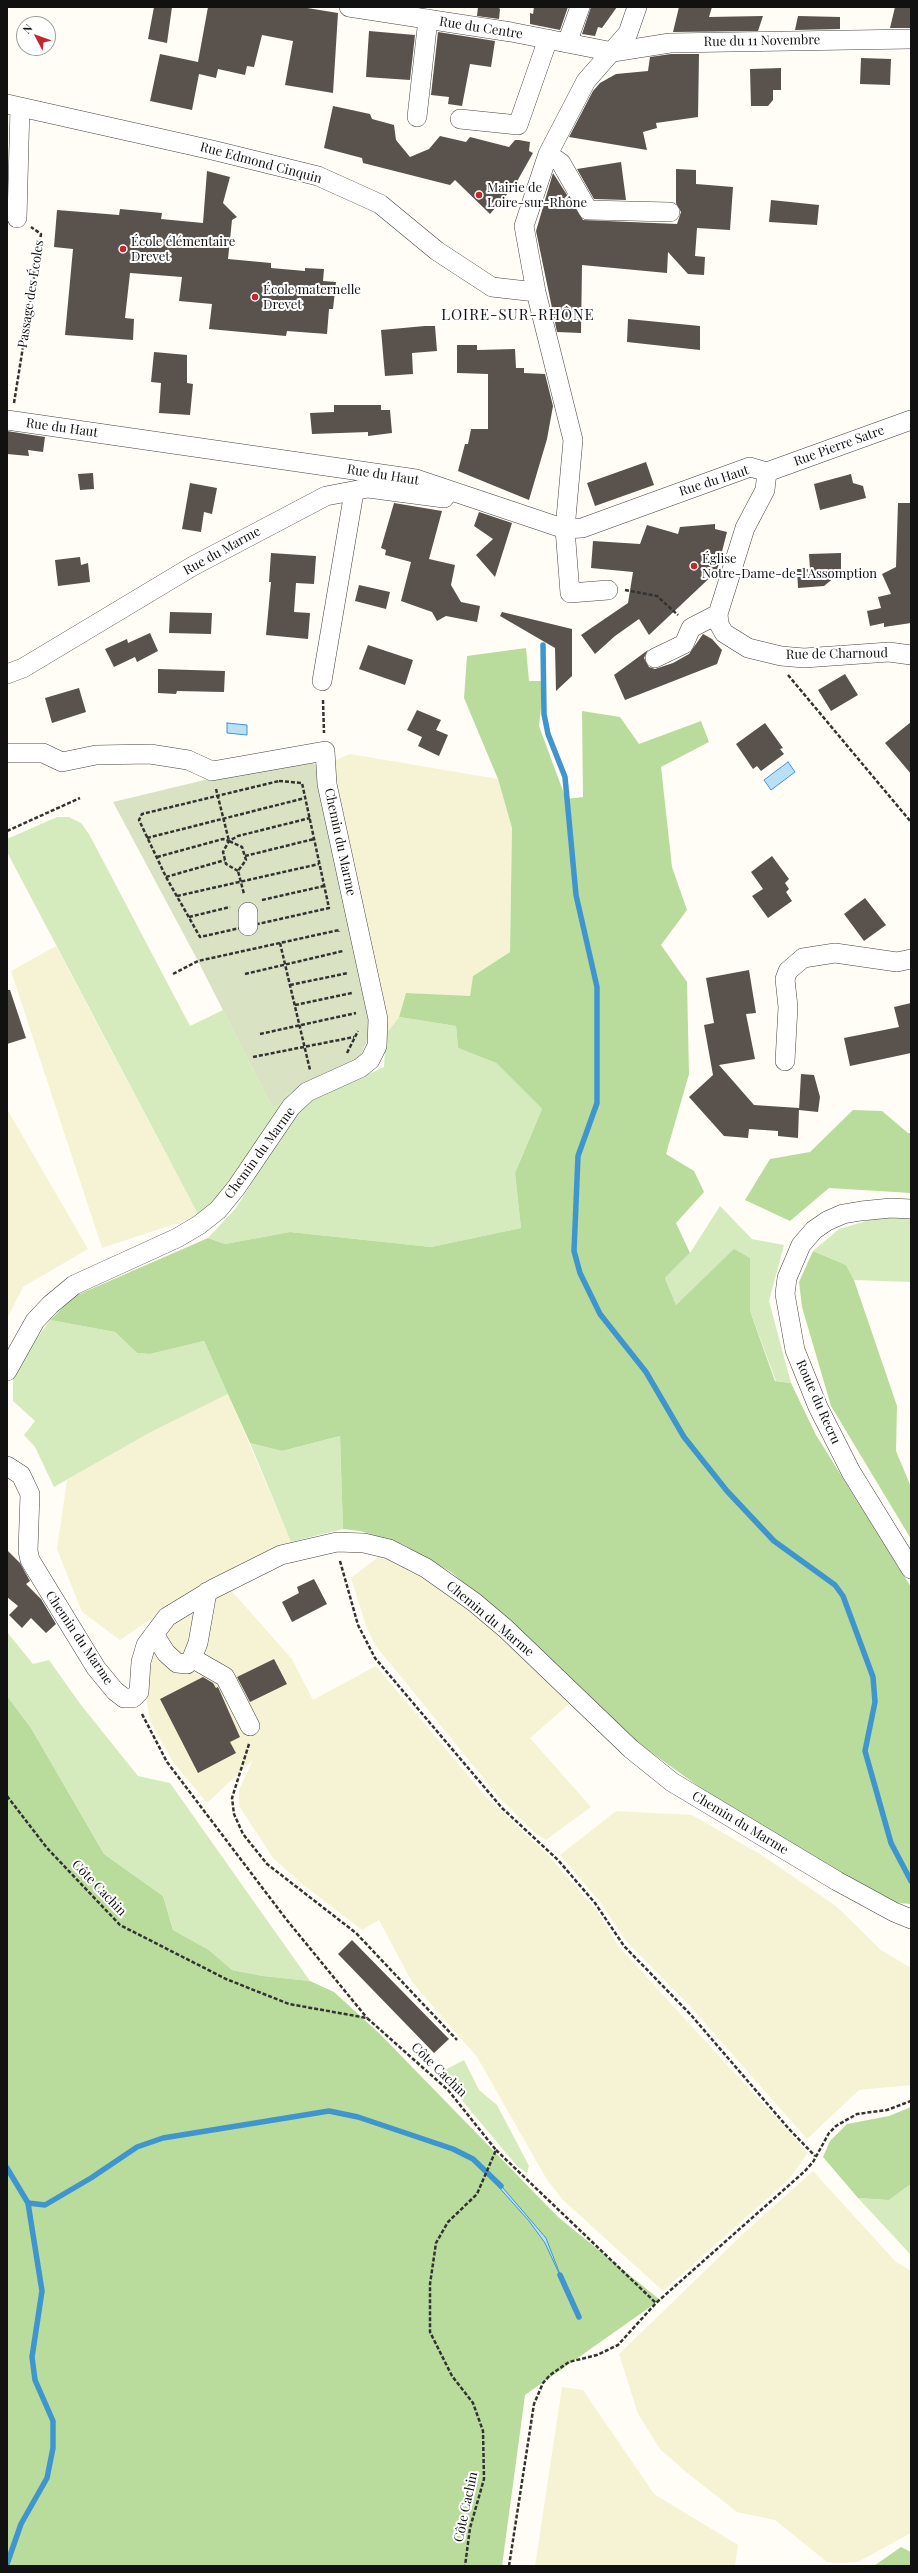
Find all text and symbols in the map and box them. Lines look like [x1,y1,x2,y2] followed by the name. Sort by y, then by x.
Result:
[438,14,524,42] street label: Rue du Centre
[16,16,56,56] north arrow
[19,21,36,36] text: N
[703,32,821,50] street label: Rue du 11 Novembre
[198,139,324,187] street label: Rue Edmond Cinquin
[487,180,587,211] place label: Mairie de Loire-sur-Rhône
[474,190,484,200] marker: Mairie de Loire-sur-Rhône
[131,234,235,265] place label: École élémentaire Drevet
[15,239,47,349] street label: Passage des Écoles
[118,244,128,254] marker: École élémentaire Drevet
[263,282,361,313] place label: École maternelle Drevet
[250,292,260,302] marker: École maternelle Drevet
[441,306,595,324] district label: LOIRE-SUR-RHÔNE
[25,415,99,441] street label: Rue du Haut
[792,422,886,470] street label: Rue Pierre Satre
[346,462,420,488] street label: Rue du Haut
[677,462,751,500] street label: Rue du Haut
[181,523,263,579] street label: Rue du Marme
[702,551,877,582] place label: Église Notre-Dame-de-l'Assomption
[689,561,699,571] marker: Église Notre-Dame-de-l'Assomption
[786,645,888,663] street label: Rue de Charnoud
[321,787,359,897] street label: Chemin du Marme
[222,1104,298,1202] street label: Chemin du Marme
[792,1357,844,1447] street label: Route du Recru
[443,1578,537,1660] street label: Chemin du Marme
[42,1588,116,1688] street label: Chemin du Marme
[689,1788,791,1858] street label: Chemin du Marme
[69,1857,129,1919] street label: Côte Cachin
[408,2040,470,2100] street label: Côte Cachin
[451,2470,481,2544] street label: Côte Cachin

